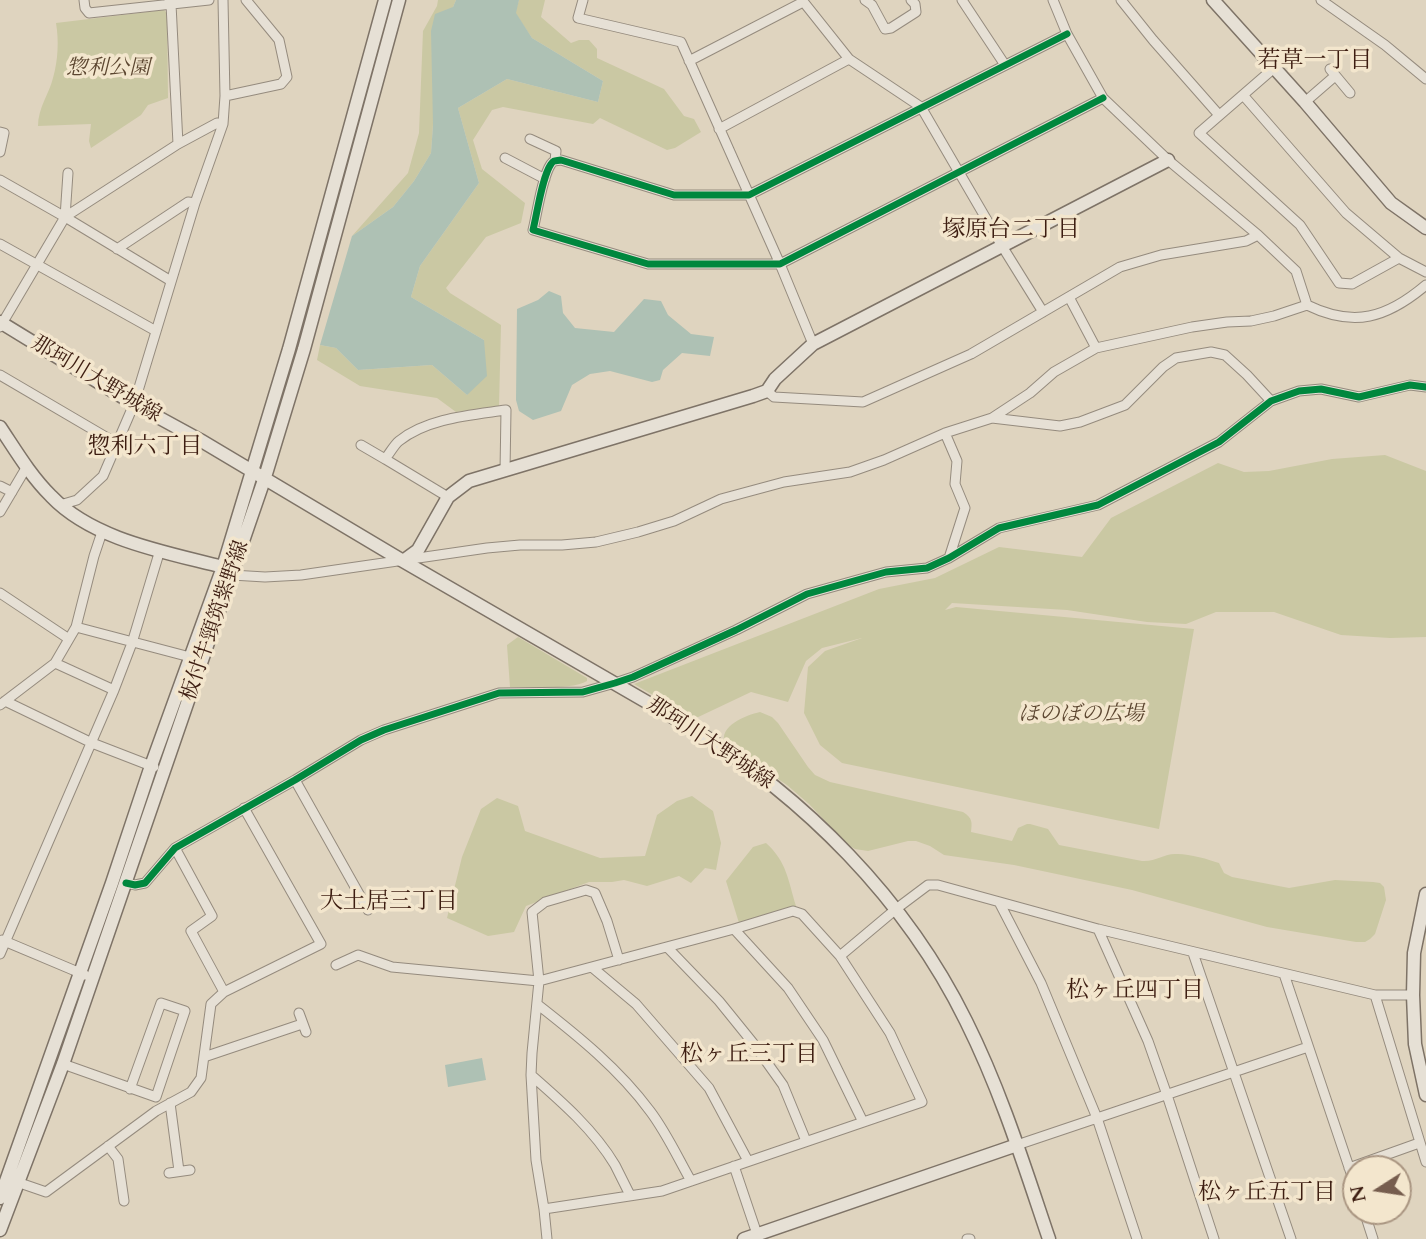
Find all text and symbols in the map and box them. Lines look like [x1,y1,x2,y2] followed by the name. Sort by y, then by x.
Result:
[1258,48,1372,76] district label: 若草一丁目
[66,56,150,82] park label: 惣利公園
[942,217,1080,245] district label: 塚原台二丁目
[27,331,165,429] street label: 那珂川大野城線
[88,434,202,462] district label: 惣利六丁目
[177,537,255,705] street label: 板付牛頸筑紫野線
[642,692,778,796] street label: 那珂川大野城線
[1018,702,1144,728] park label: ほのぼの広場
[320,889,458,917] district label: 大土居三丁目
[1066,978,1204,1006] district label: 松ヶ丘四丁目
[680,1042,818,1070] district label: 松ヶ丘三丁目
[1342,1155,1412,1225] north arrow
[1198,1180,1336,1208] district label: 松ヶ丘五丁目
[1344,1183,1373,1205] text: N

